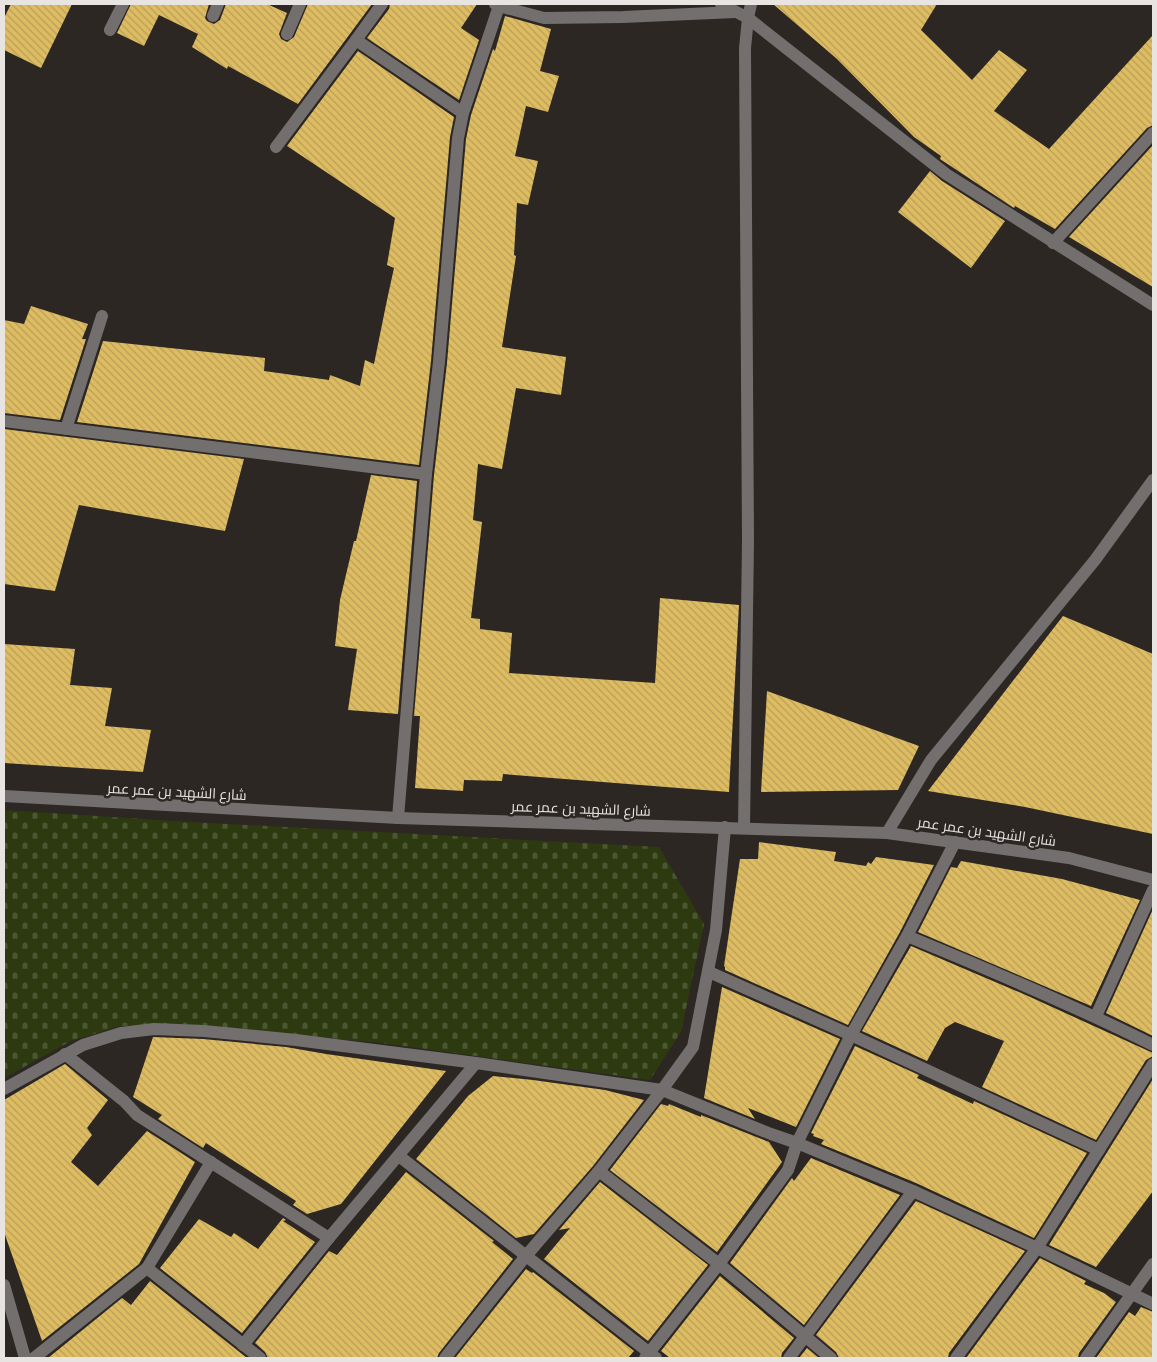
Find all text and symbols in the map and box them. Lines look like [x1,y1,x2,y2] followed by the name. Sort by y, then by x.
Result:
[106,778,247,804] street label: شارع الشهيد بن عمر عمر
[510,796,651,820] street label: شارع الشهيد بن عمر عمر
[916,812,1057,850] street label: شارع الشهيد بن عمر عمر

